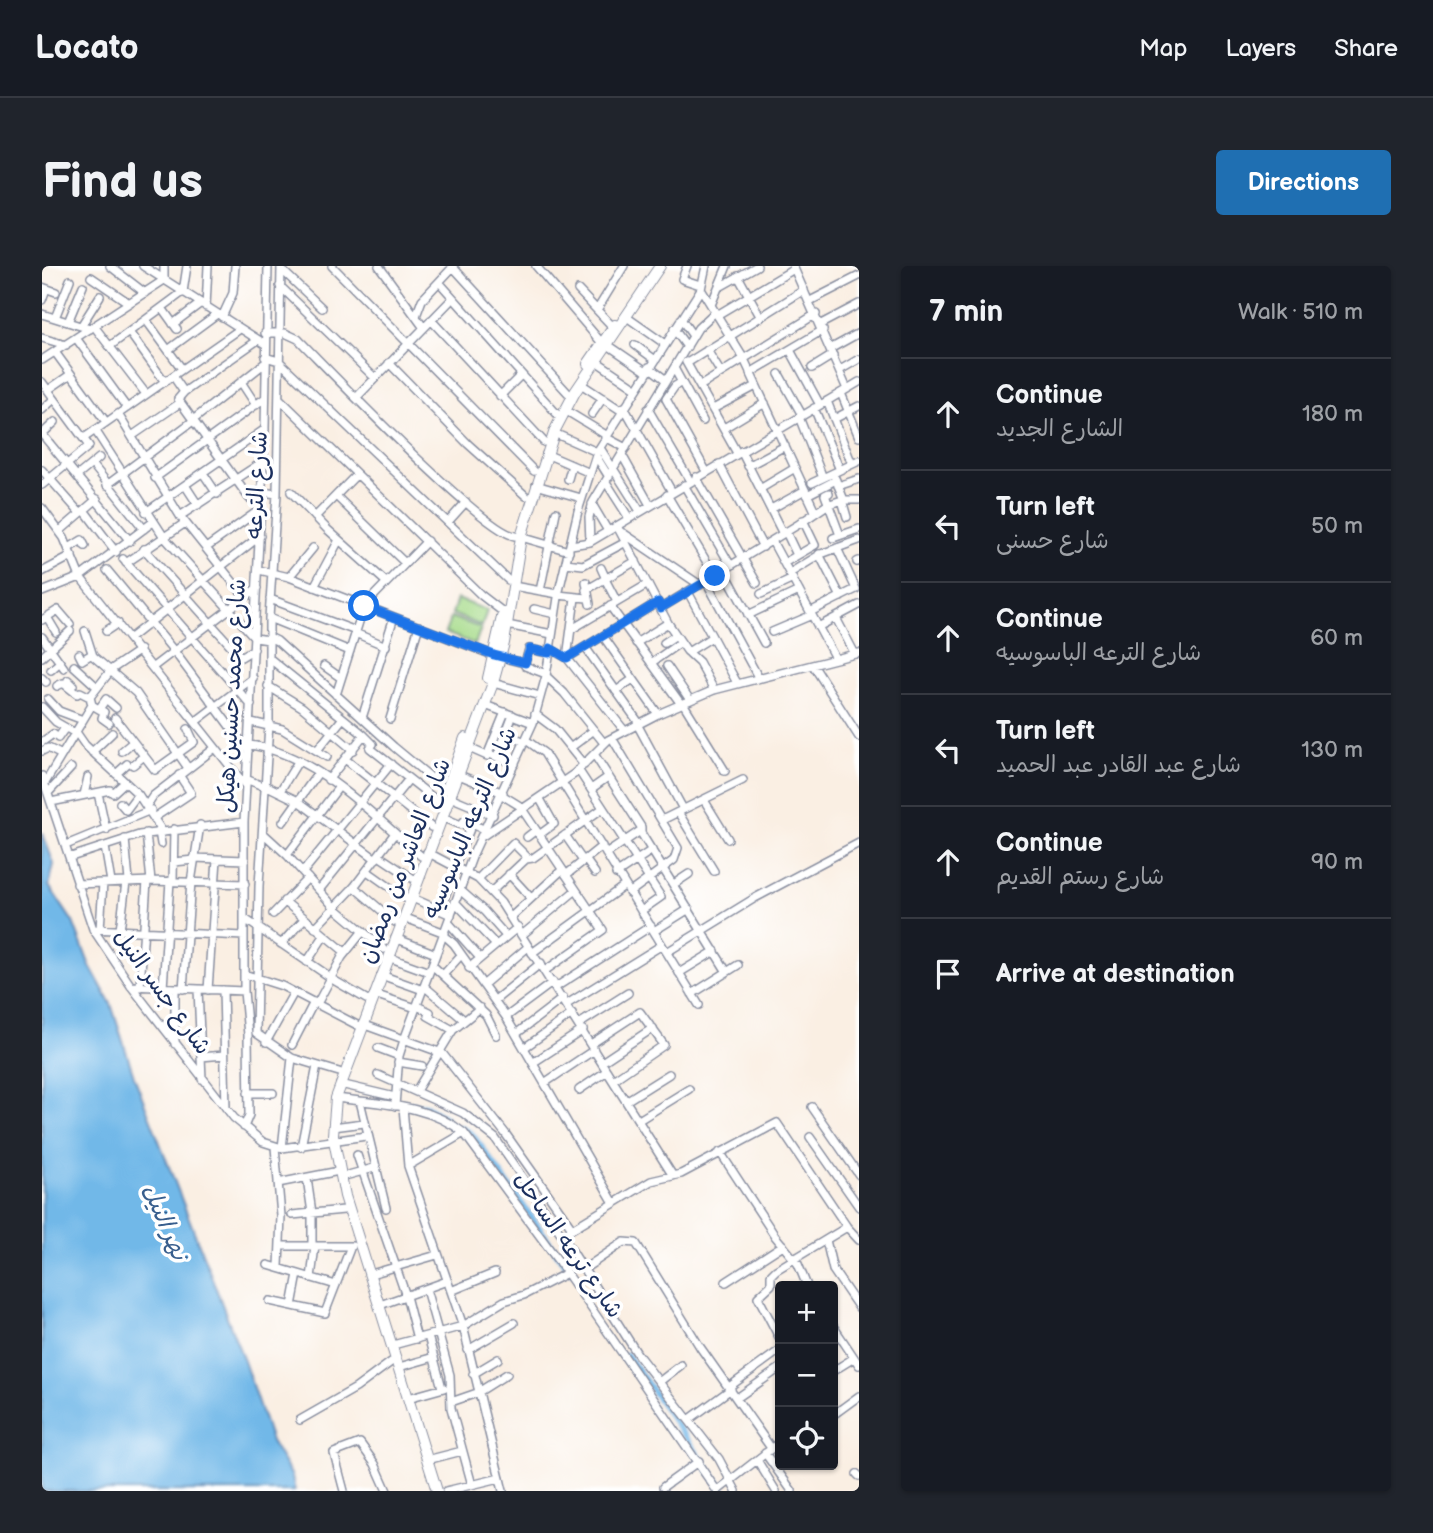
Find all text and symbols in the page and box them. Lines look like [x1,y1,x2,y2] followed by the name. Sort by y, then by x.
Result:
[35,28,139,68] text: Locato
[1139,34,1187,63] text: Map
[1225,34,1296,63] text: Layers
[1334,34,1398,63] text: Share
[1216,150,1391,215] button: Directions
[42,153,203,212] text: Find us
[929,294,1003,330] text: 7 min
[1238,298,1363,326] text: Walk · 510 m
[996,380,1103,411] text: Continue
[929,395,967,433] icon: ahead
[1302,400,1363,428] text: 180 m
[996,415,1123,443] text: الشارع الجديد
[240,430,275,540] street label: شارع الترعه
[996,492,1095,523] text: Turn left
[929,507,967,545] icon: left
[1311,512,1363,540] text: 50 m
[996,527,1109,555] text: شارع حسنى
[699,560,730,591] route end
[212,578,253,814] street label: شارع محمد حسنين هيكل
[348,590,379,621] route start
[996,604,1103,635] text: Continue
[929,619,967,657] icon: ahead
[1310,624,1363,652] text: 60 m
[996,639,1201,667] text: شارع الترعه الباسوسيه
[996,716,1095,747] text: Turn left
[417,723,524,923] street label: شارع الترعه الباسوسيه
[929,731,967,769] icon: left
[1301,736,1363,764] text: 130 m
[996,751,1241,779] text: شارع عبد القادر عبد الحميد
[353,754,458,968] street label: شارع العاشر من رمضان
[996,828,1103,859] text: Continue
[929,843,967,881] icon: ahead
[1311,848,1363,876] text: 90 m
[996,863,1164,891] text: شارع رستم القديم
[106,924,217,1061] street label: شارع جسر النيل
[929,955,967,993] icon: arrive
[996,959,1235,990] text: Arrive at destination
[506,1166,629,1324] street label: شارع ترعه الساحل
[136,1180,195,1267] water label: نهر النيل
[775,1281,838,1470] map controls
[775,1281,838,1344] button: +
[775,1344,838,1407] button: −
[775,1407,838,1470] button: locate

